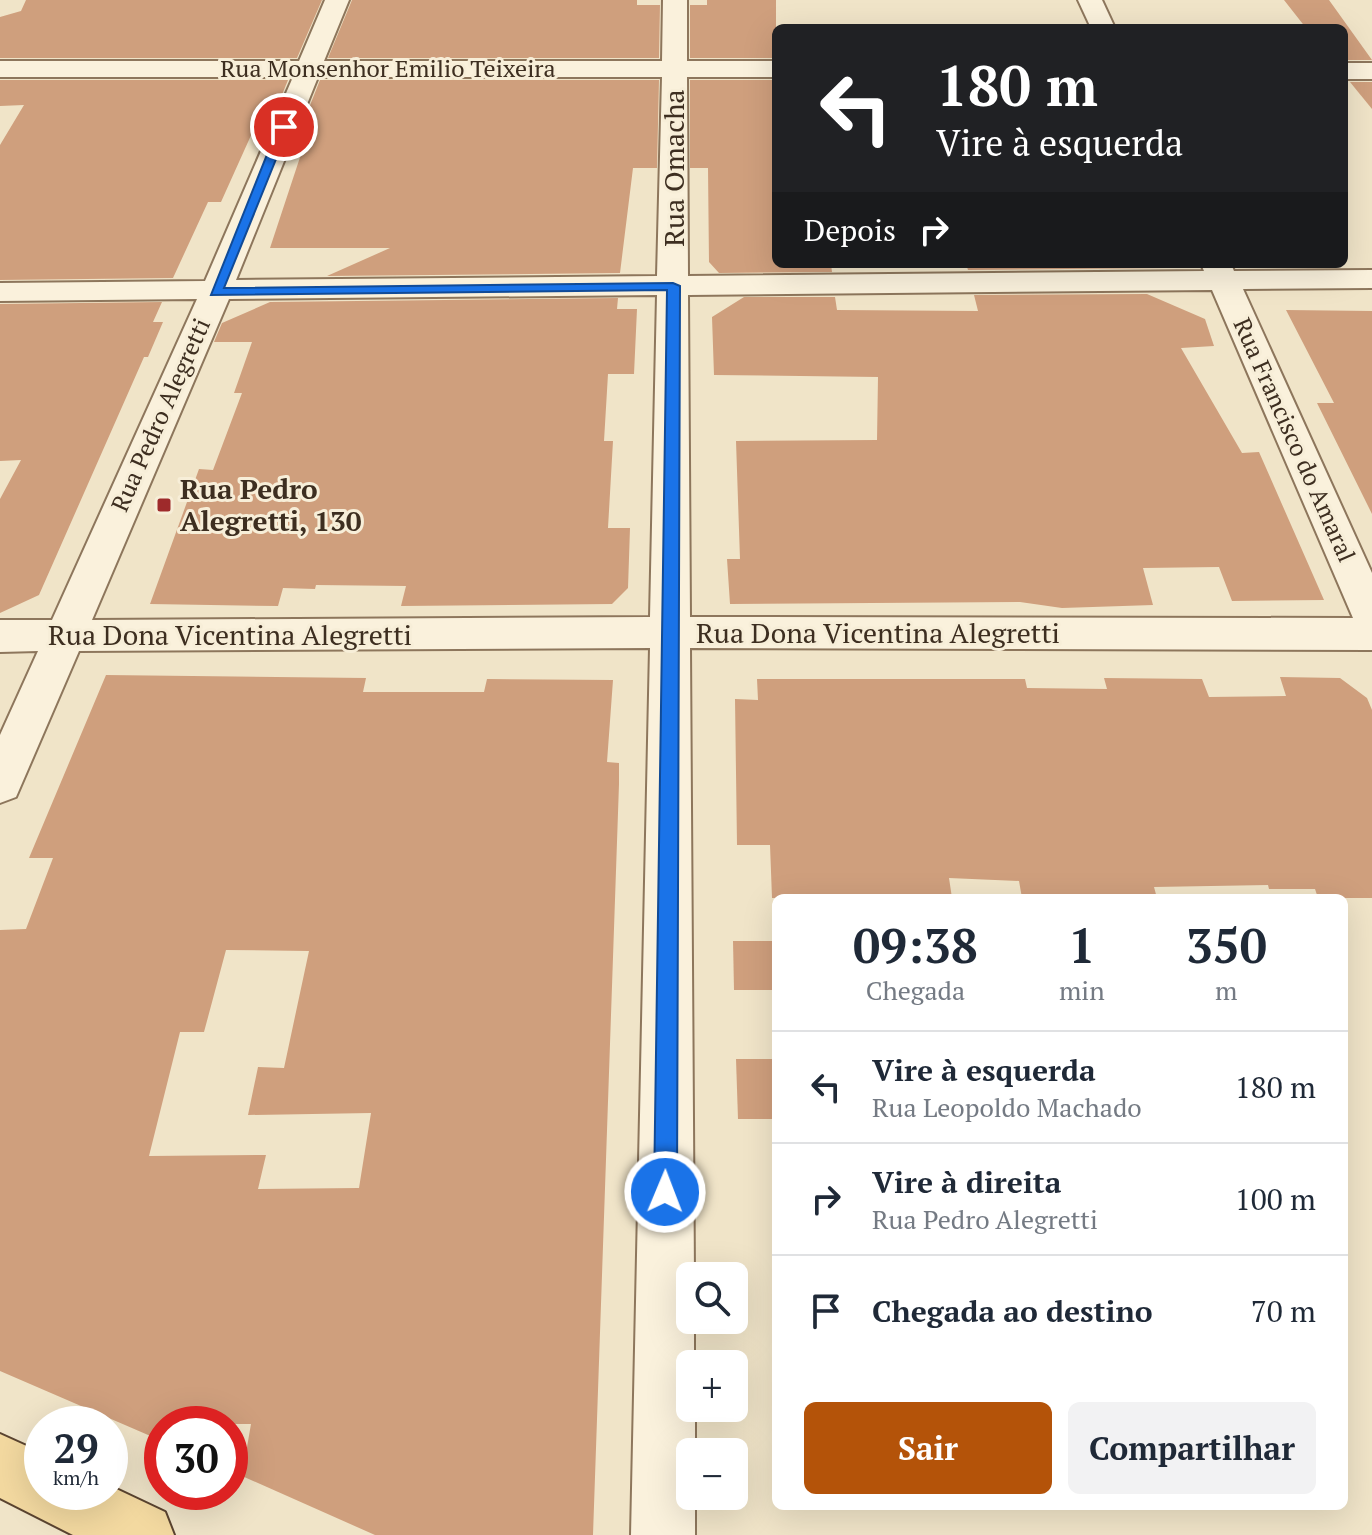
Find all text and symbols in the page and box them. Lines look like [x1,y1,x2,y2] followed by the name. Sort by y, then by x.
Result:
[936,48,1098,122] text: 180 m
[220,52,556,84] street label: Rua Monsenhor Emilio Teixeira
[804,56,908,160] icon: left
[655,89,692,247] street label: Rua Omacha
[250,93,318,161] pin
[262,105,306,149] icon: arrive
[936,119,1183,166] text: Vire à esquerda
[912,208,956,252] icon: right
[804,210,896,250] text: Depois
[1227,312,1363,567] street label: Rua Francisco do Amaral
[103,313,217,516] street label: Rua Pedro Alegretti
[180,470,362,539] place label: Rua Pedro Alegretti, 130
[155,496,173,514] marker: Rua Pedro Alegretti, 130
[696,614,1060,651] street label: Rua Dona Vicentina Alegretti
[48,616,412,653] street label: Rua Dona Vicentina Alegretti
[853,913,978,977] text: 09:38
[1068,913,1095,977] text: 1
[1186,913,1267,977] text: 350
[866,973,965,1007] text: Chegada
[1059,973,1105,1007] text: min
[1215,973,1238,1007] text: m
[872,1050,1096,1090] text: Vire à esquerda
[804,1065,848,1109] icon: left
[1235,1067,1316,1107] text: 180 m
[872,1090,1142,1124] text: Rua Leopoldo Machado
[623,1150,707,1234] position arrow
[872,1162,1062,1202] text: Vire à direita
[804,1177,848,1221] icon: right
[1235,1179,1316,1219] text: 100 m
[872,1202,1098,1236] text: Rua Pedro Alegretti
[676,1262,748,1510] map controls
[676,1262,748,1334] button: search
[804,1289,848,1333] icon: arrive
[872,1291,1153,1331] text: Chegada ao destino
[1251,1291,1316,1331] text: 70 m
[676,1350,748,1422] button: +
[804,1402,1052,1494] button: Sair
[1068,1402,1316,1494] button: Compartilhar
[144,1406,248,1510] speed limit sign: 30
[53,1421,99,1474] text: 29
[676,1438,748,1510] button: −
[53,1464,99,1491] text: km/h

